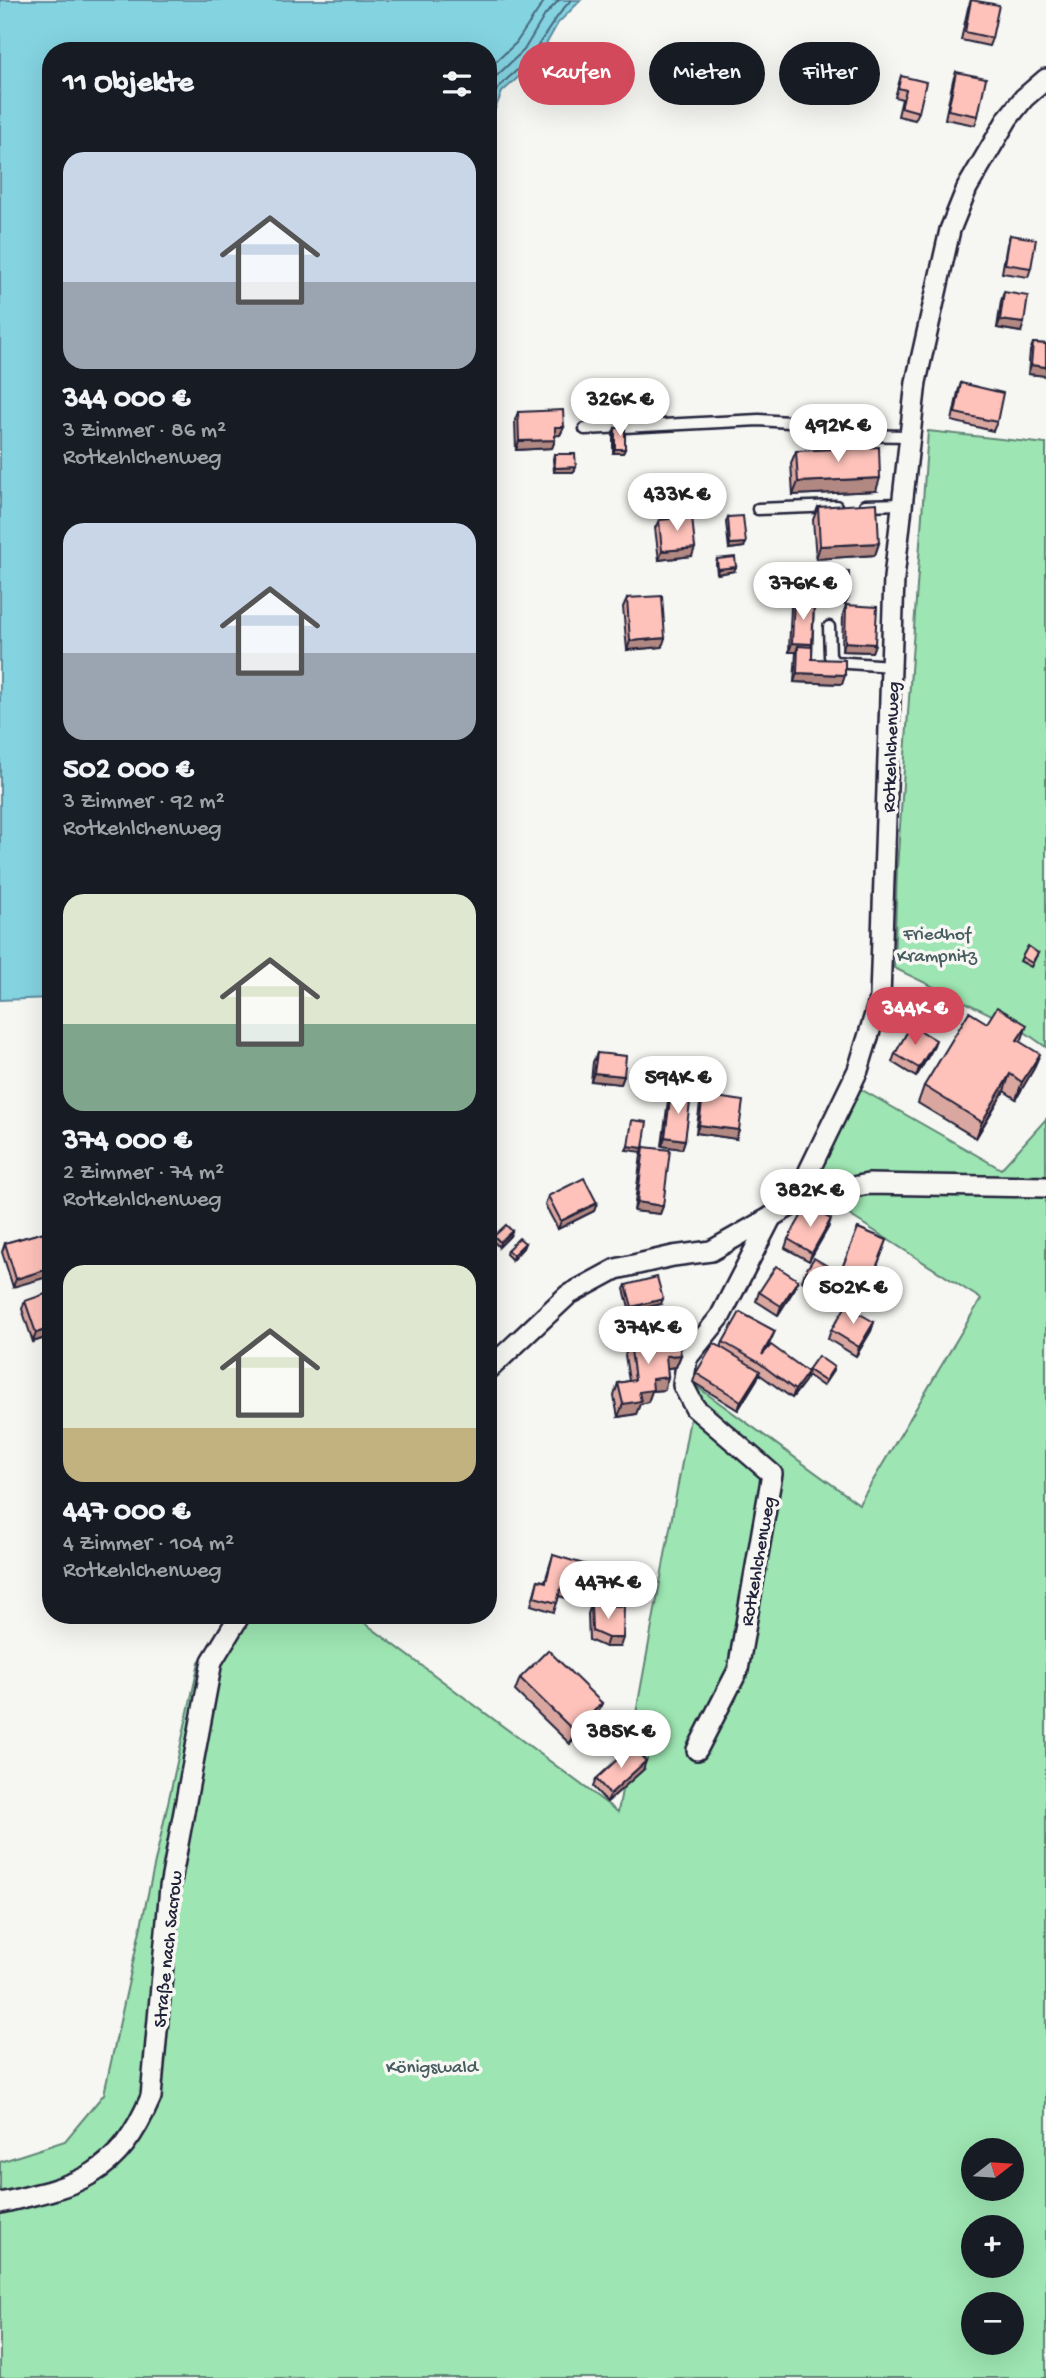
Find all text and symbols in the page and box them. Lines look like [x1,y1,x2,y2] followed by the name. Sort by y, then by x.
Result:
[518,42,635,105] chip: Kaufen
[649,42,765,105] chip: Mieten
[779,42,880,105] chip: Filter
[438,65,476,103] icon: filters
[63,67,194,102] text: 11 Objekte
[207,197,333,323] icon: home
[563,378,677,438] pin: 326K €
[63,383,190,418] text: 344 000 €
[587,387,653,414] text: 326K €
[781,405,895,464] pin: 492K €
[805,413,871,440] text: 492K €
[63,418,226,445] text: 3 Zimmer · 86 m²
[63,445,222,472] text: Rotkehlchenweg
[620,474,734,533] pin: 433K €
[644,482,710,509] text: 433K €
[746,562,860,622] pin: 376K €
[207,568,333,694] icon: home
[769,571,837,598] text: 376K €
[879,681,906,813] street label: Rotkehlchenweg
[63,754,194,789] text: 502 000 €
[63,789,225,816] text: 3 Zimmer · 92 m²
[63,816,222,843] text: Rotkehlchenweg
[897,924,978,969] park label: Friedhof Krampnitz
[207,939,333,1065] icon: home
[858,988,972,1047] pin: 344K €
[882,996,948,1023] text: 344K €
[621,1056,735,1116] pin: 594K €
[645,1065,711,1092] text: 594K €
[63,1125,192,1160] text: 374 000 €
[63,1160,224,1187] text: 2 Zimmer · 74 m²
[753,1170,867,1229] pin: 382K €
[776,1178,844,1205] text: 382K €
[63,1187,222,1214] text: Rotkehlchenweg
[796,1266,910,1326] pin: 502K €
[819,1275,887,1302] text: 502K €
[591,1306,705,1366] pin: 374K €
[207,1310,333,1436] icon: home
[615,1315,681,1342] text: 374K €
[737,1495,782,1628] street label: Rotkehlchenweg
[63,1496,190,1531] text: 447 000 €
[63,1531,234,1558] text: 4 Zimmer · 104 m²
[63,1558,222,1585] text: Rotkehlchenweg
[551,1562,665,1621] pin: 447K €
[575,1570,641,1597] text: 447K €
[564,1710,678,1770] pin: 385K €
[587,1719,655,1746] text: 385K €
[150,1870,189,2029] street label: Straße nach Sacrow
[386,2057,480,2080] park label: Königswald
[961,2138,1024,2202] north arrow
[961,2138,1024,2355] map controls
[961,2215,1024,2278] button: +
[961,2292,1024,2355] button: −

